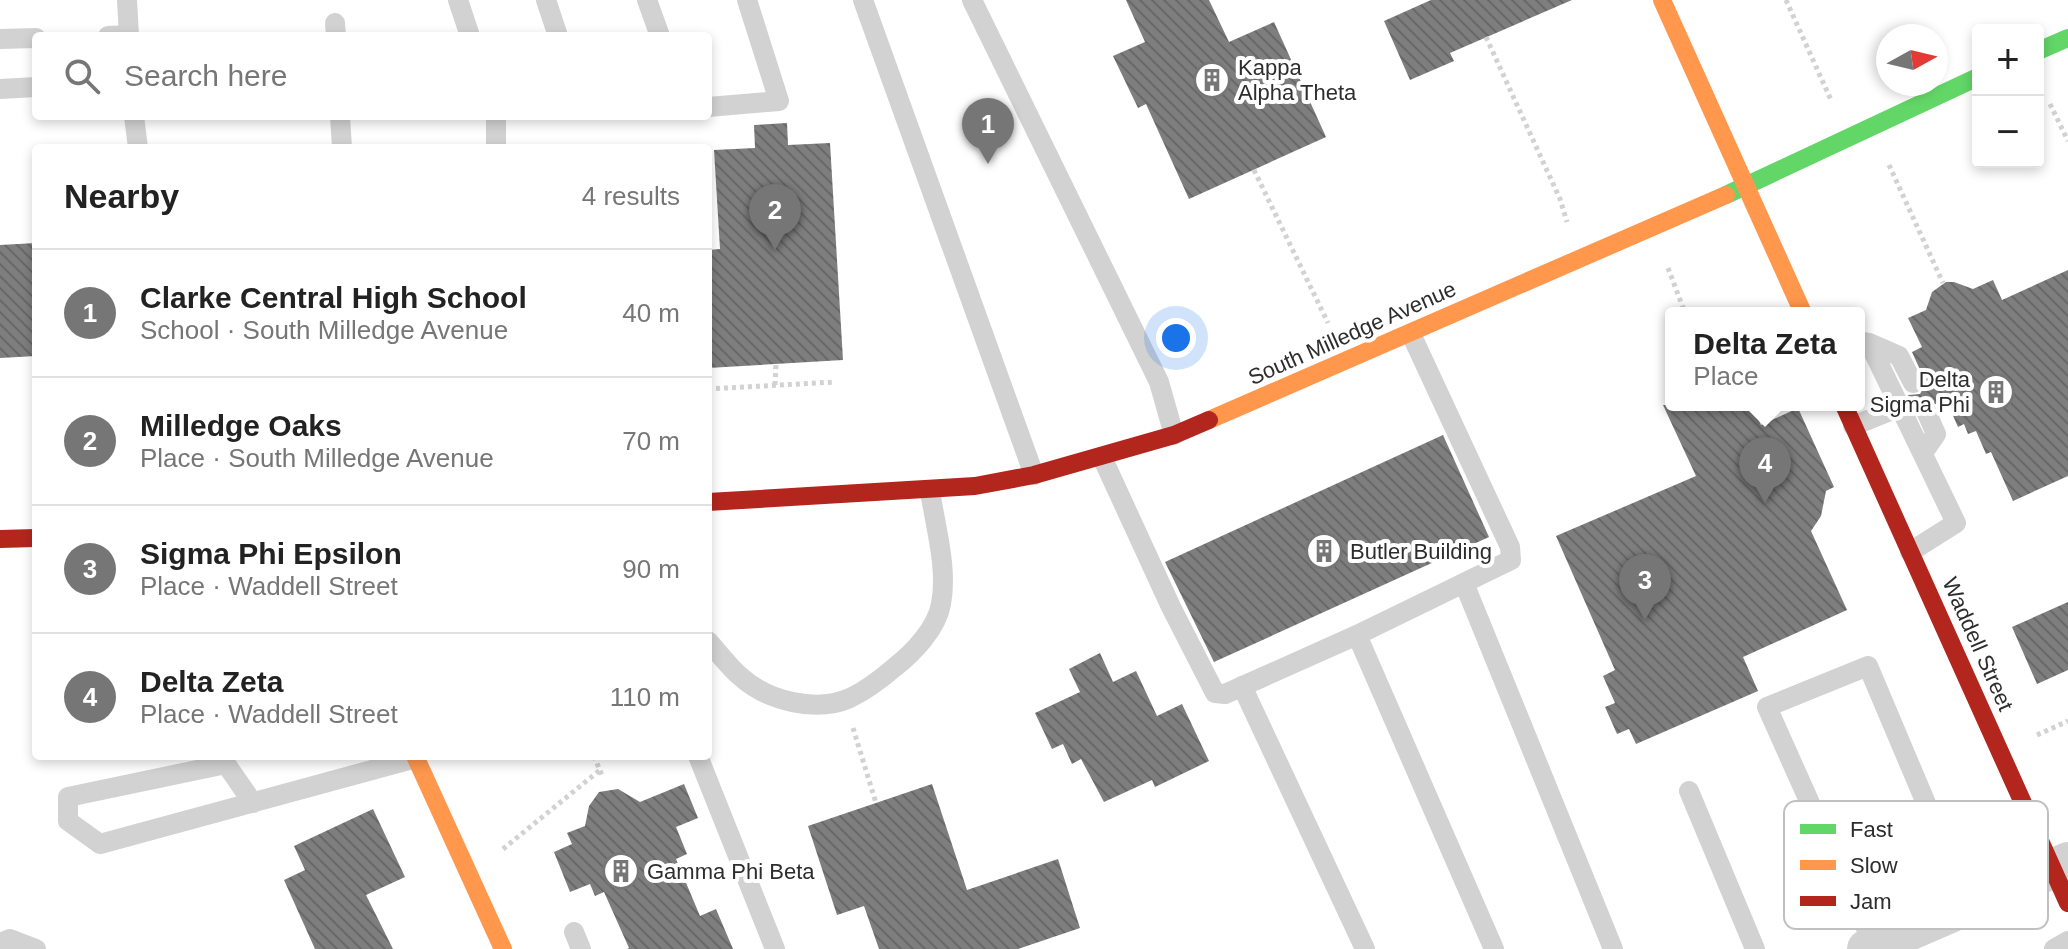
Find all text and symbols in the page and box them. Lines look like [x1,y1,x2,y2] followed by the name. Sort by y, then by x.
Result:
[1876,24,1948,96] north arrow
[1972,24,2044,168] map controls
[1972,24,2044,96] button: +
[32,32,712,120] search box
[60,54,104,98] icon: search
[1238,55,1357,105] place label: Kappa Alpha Theta
[124,59,287,92] text: Search here
[1193,61,1231,99] building icon: Kappa Alpha Theta
[1972,96,2044,168] button: −
[962,98,1014,164] pin: 1
[64,177,179,215] text: Nearby
[582,181,680,211] text: 4 results
[749,184,801,250] pin: 2
[1244,276,1460,390] street label: South Milledge Avenue
[140,281,527,314] text: Clarke Central High School
[83,298,97,328] text: 1
[622,298,680,328] text: 40 m
[1665,307,1865,411] popup
[140,315,508,345] text: School · South Milledge Avenue
[1156,318,1196,358] your location
[1693,327,1837,360] text: Delta Zeta
[1693,361,1758,391] text: Place
[1870,367,1971,417] place label: Delta Sigma Phi
[1977,373,2015,411] building icon: Delta Sigma Phi
[140,409,342,442] text: Milledge Oaks
[83,426,97,456] text: 2
[622,426,680,456] text: 70 m
[1739,437,1791,503] pin: 4
[140,443,494,473] text: Place · South Milledge Avenue
[1305,532,1343,570] building icon: Butler Building
[140,537,402,570] text: Sigma Phi Epsilon
[1350,539,1492,564] place label: Butler Building
[83,554,97,584] text: 3
[622,554,680,584] text: 90 m
[1619,554,1671,620] pin: 3
[140,571,398,601] text: Place · Waddell Street
[1937,573,2019,715] street label: Waddell Street
[140,665,283,698] text: Delta Zeta
[83,682,97,712] text: 4
[610,682,680,712] text: 110 m
[140,699,398,729] text: Place · Waddell Street
[1784,801,2048,929] legend
[1850,817,1893,842] text: Fast
[602,852,640,890] building icon: Gamma Phi Beta
[1850,853,1898,878] text: Slow
[647,859,815,884] place label: Gamma Phi Beta
[1850,889,1892,914] text: Jam

